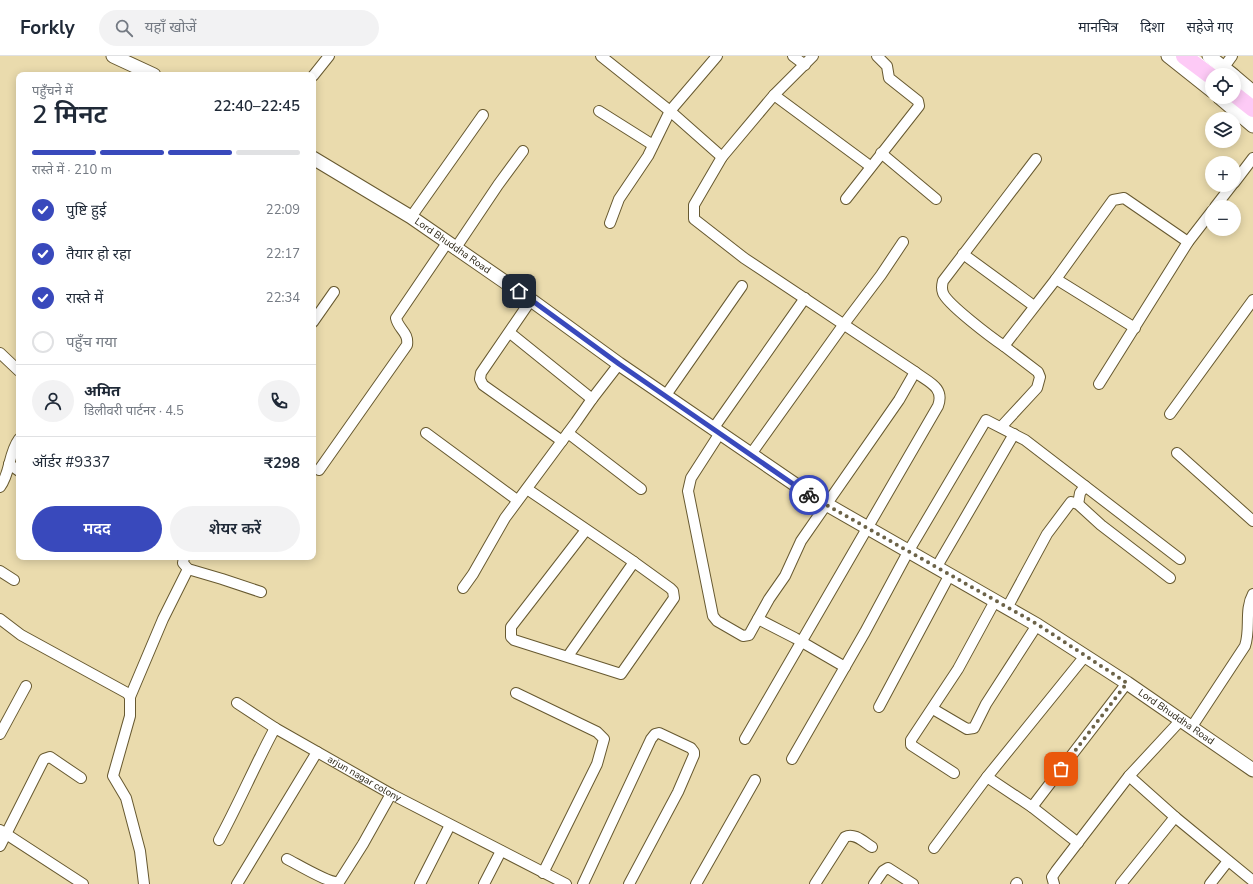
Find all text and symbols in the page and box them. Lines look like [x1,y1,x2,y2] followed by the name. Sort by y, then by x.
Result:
[99,10,379,46] search box
[20,15,75,41] text: Forkly
[113,17,135,39] icon: search
[145,17,196,37] text: यहाँ खोजें
[1078,18,1118,37] text: मानचित्र
[1140,18,1164,37] text: दिशा
[1186,18,1233,37] text: सहेजे गए
[1205,68,1241,236] map controls
[1205,68,1241,104] button: locate
[32,82,73,100] text: पहुँचने में
[213,96,300,116] text: 22:40–22:45
[32,97,107,132] text: 2 मिनट
[1205,112,1241,148] button: layers
[1205,156,1241,192] button: +
[32,161,112,179] text: रास्ते में · 210 m
[32,199,54,221] icon: check
[66,200,106,220] text: पुष्टि हुई
[1205,200,1241,236] button: −
[266,201,300,219] text: 22:09
[412,215,494,277] street label: Lord Bhuddha Road
[32,243,54,265] icon: check
[66,244,131,264] text: तैयार हो रहा
[266,245,300,263] text: 22:17
[502,274,536,308] pin
[508,280,530,302] icon: home
[32,287,54,309] icon: check
[66,288,103,308] text: रास्ते में
[266,289,300,307] text: 22:34
[66,332,117,352] text: पहुँच गया
[32,380,74,422] button: person
[258,380,300,422] button: phone
[84,381,120,401] text: अमित
[84,402,184,420] text: डिलीवरी पार्टनर · 4.5
[32,452,110,472] text: ऑर्डर #9337
[264,453,300,473] text: ₹298
[789,475,829,515] courier
[798,484,820,506] icon: bike
[32,506,162,552] button: मदद
[170,506,300,552] button: शेयर करें
[1135,686,1217,748] street label: Lord Bhuddha Road
[325,752,405,806] street label: arjun nagar colony
[1044,752,1078,786] pin
[1050,758,1072,780] icon: bag

